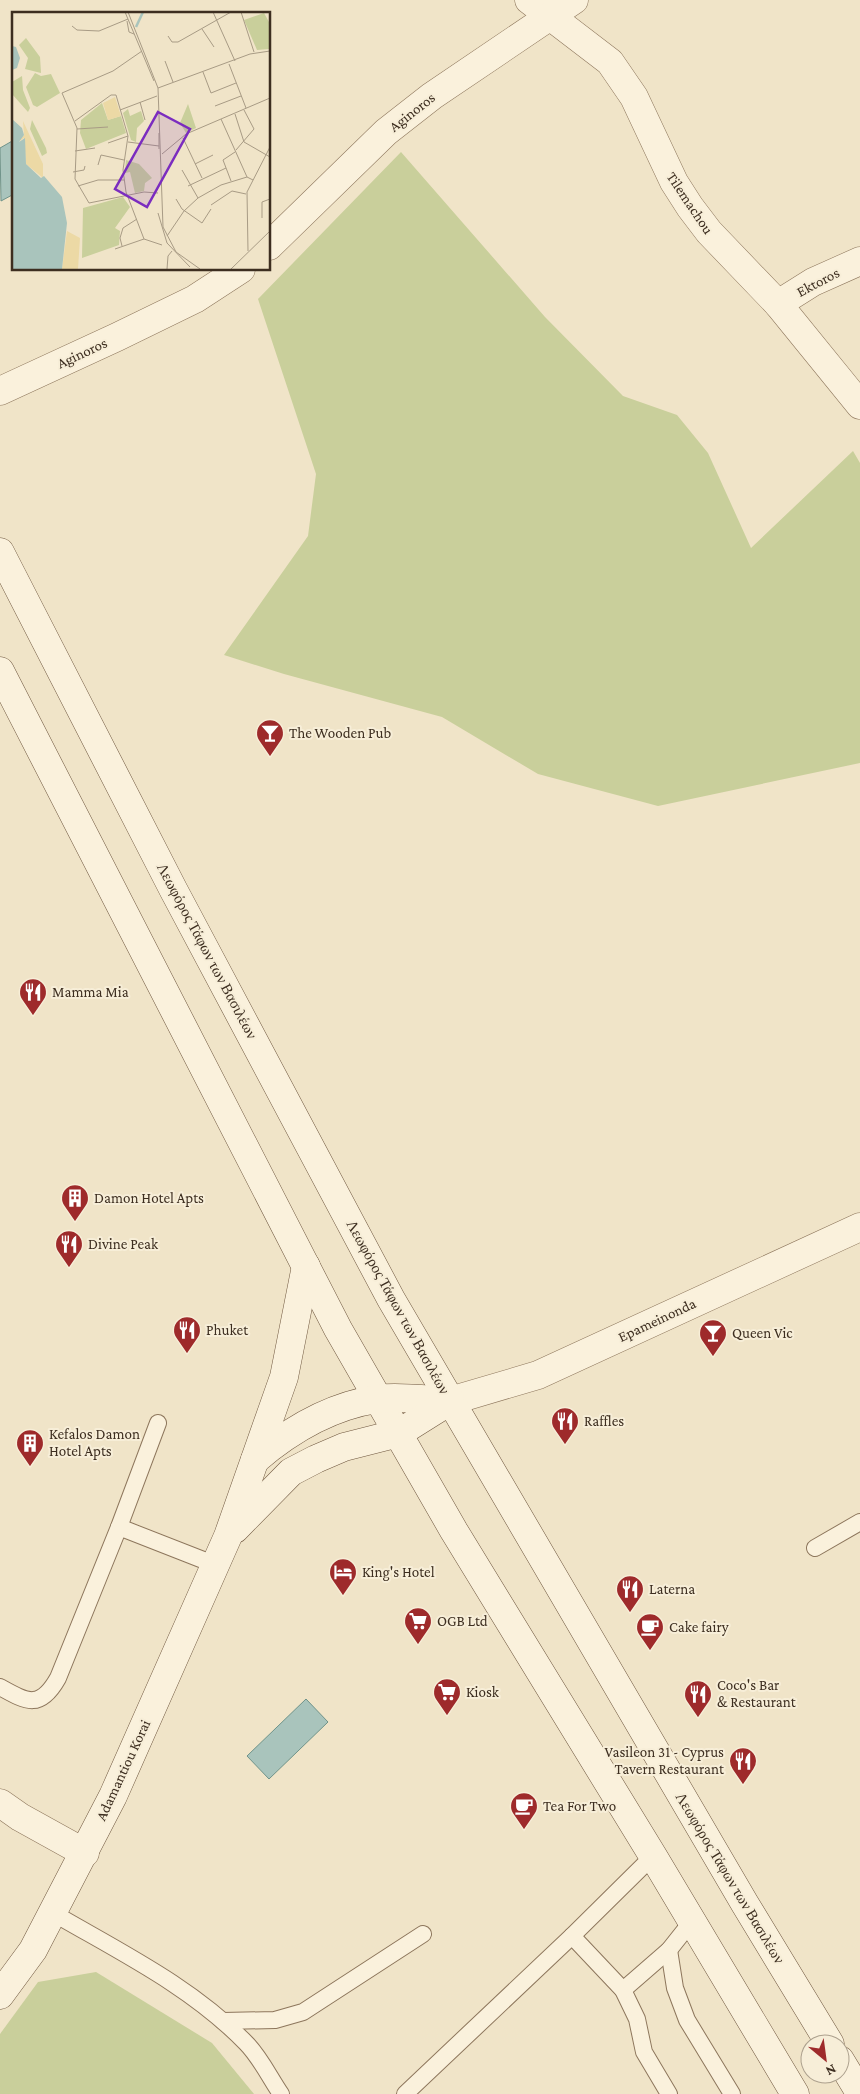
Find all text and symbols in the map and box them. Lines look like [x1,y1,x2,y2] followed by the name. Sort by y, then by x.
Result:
[12,12,270,270] inset map
[386,89,439,136] street label: Aginoros
[663,169,717,237] street label: Tilemachou
[794,264,842,300] street label: Ektoros
[54,334,110,372] street label: Aginoros
[255,718,285,757] bar icon: The Wooden Pub
[289,725,391,741] place label: The Wooden Pub
[154,860,260,1042] street label: Λεωφόρος Τάφων των Βασιλέων
[18,977,48,1016] restaurant icon: Mamma Mia
[52,984,129,1000] place label: Mamma Mia
[60,1183,90,1222] building icon: Damon Hotel Apts
[94,1190,204,1207] place label: Damon Hotel Apts
[343,1217,453,1397] street label: Λεωφόρος Τάφων των Βασιλέων
[54,1229,84,1268] restaurant icon: Divine Peak
[88,1236,159,1252] place label: Divine Peak
[616,1295,699,1346] street label: Epameinonda
[172,1315,202,1354] restaurant icon: Phuket
[698,1318,728,1357] bar icon: Queen Vic
[206,1322,249,1338] place label: Phuket
[732,1325,793,1341] place label: Queen Vic
[550,1406,580,1445] restaurant icon: Raffles
[584,1413,624,1429] place label: Raffles
[49,1426,140,1460] place label: Kefalos Damon Hotel Apts
[15,1428,45,1467] building icon: Kefalos Damon Hotel Apts
[328,1557,358,1596] hotel icon: King's Hotel
[362,1564,435,1581] place label: King's Hotel
[615,1574,645,1613] restaurant icon: Laterna
[649,1581,695,1597] place label: Laterna
[403,1606,433,1645] supermarket icon: OGB Ltd
[635,1612,665,1651] cafe icon: Cake fairy
[437,1613,488,1629] place label: OGB Ltd
[669,1619,729,1636] place label: Cake fairy
[432,1677,462,1716] supermarket icon: Kiosk
[717,1677,797,1710] place label: Coco's Bar & Restaurant
[683,1679,713,1718] restaurant icon: Coco's Bar & Restaurant
[466,1684,500,1700] place label: Kiosk
[93,1717,153,1823] street label: Adamantiou Korai
[605,1744,725,1777] place label: Vasileon 31 - Cyprus Tavern Restaurant
[728,1746,758,1785] restaurant icon: Vasileon 31 - Cyprus Tavern Restaurant
[672,1790,788,1967] street label: Λεωφόρος Τάφων των Βασιλέων
[509,1791,539,1830] cafe icon: Tea For Two
[543,1798,616,1814] place label: Tea For Two
[800,2034,850,2084] north arrow
[823,2061,839,2080] text: N

